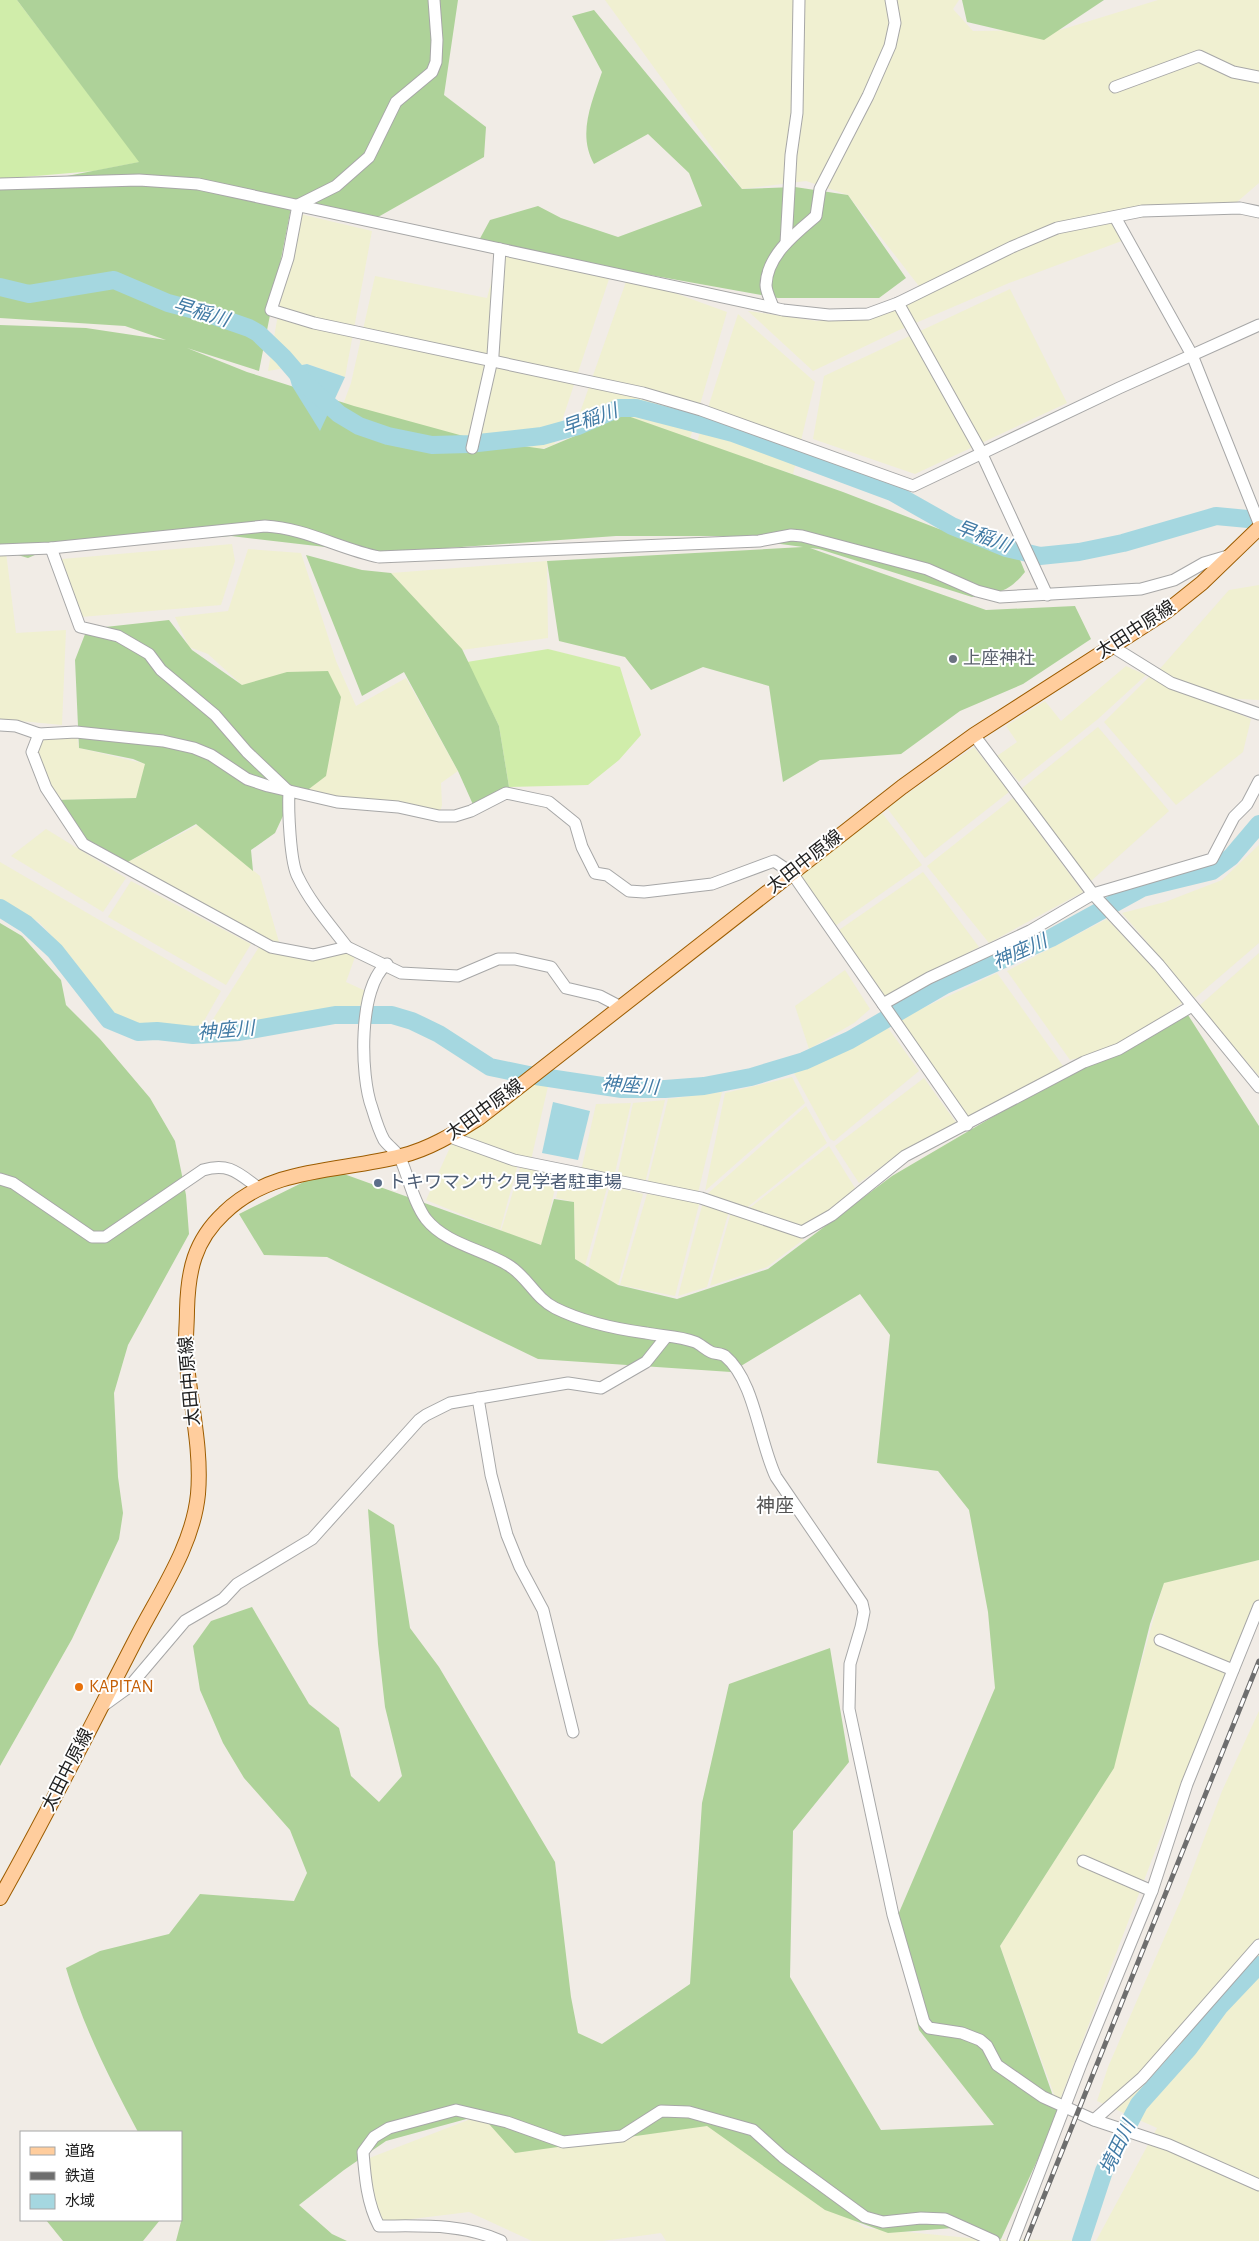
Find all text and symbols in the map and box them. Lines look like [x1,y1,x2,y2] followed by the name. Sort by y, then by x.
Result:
[171,295,233,331] water label: 早稲川
[560,400,622,438] water label: 早稲川
[953,517,1015,557] water label: 早稲川
[1092,596,1179,662] street label: 太田中原線
[963,649,1035,668] place label: 上座神社
[947,653,959,665] marker: 上座神社
[763,826,846,897] street label: 太田中原線
[990,930,1052,972] water label: 神座川
[197,1018,257,1043] water label: 神座川
[601,1074,661,1098] water label: 神座川
[442,1075,527,1144] street label: 太田中原線
[388,1172,622,1192] place label: トキワマンサク見学者駐車場
[372,1177,384,1189] marker: トキワマンサク見学者駐車場
[175,1335,203,1427] street label: 太田中原線
[756,1495,794,1516] district label: 神座
[89,1678,154,1696] place label: KAPITAN
[73,1681,85,1693] marker: KAPITAN
[38,1725,96,1814] street label: 太田中原線
[1096,2116,1140,2178] water label: 境田川
[20,2131,182,2221] legend
[65,2143,95,2159] text: 道路
[65,2168,95,2184] text: 鉄道
[65,2193,95,2209] text: 水域

